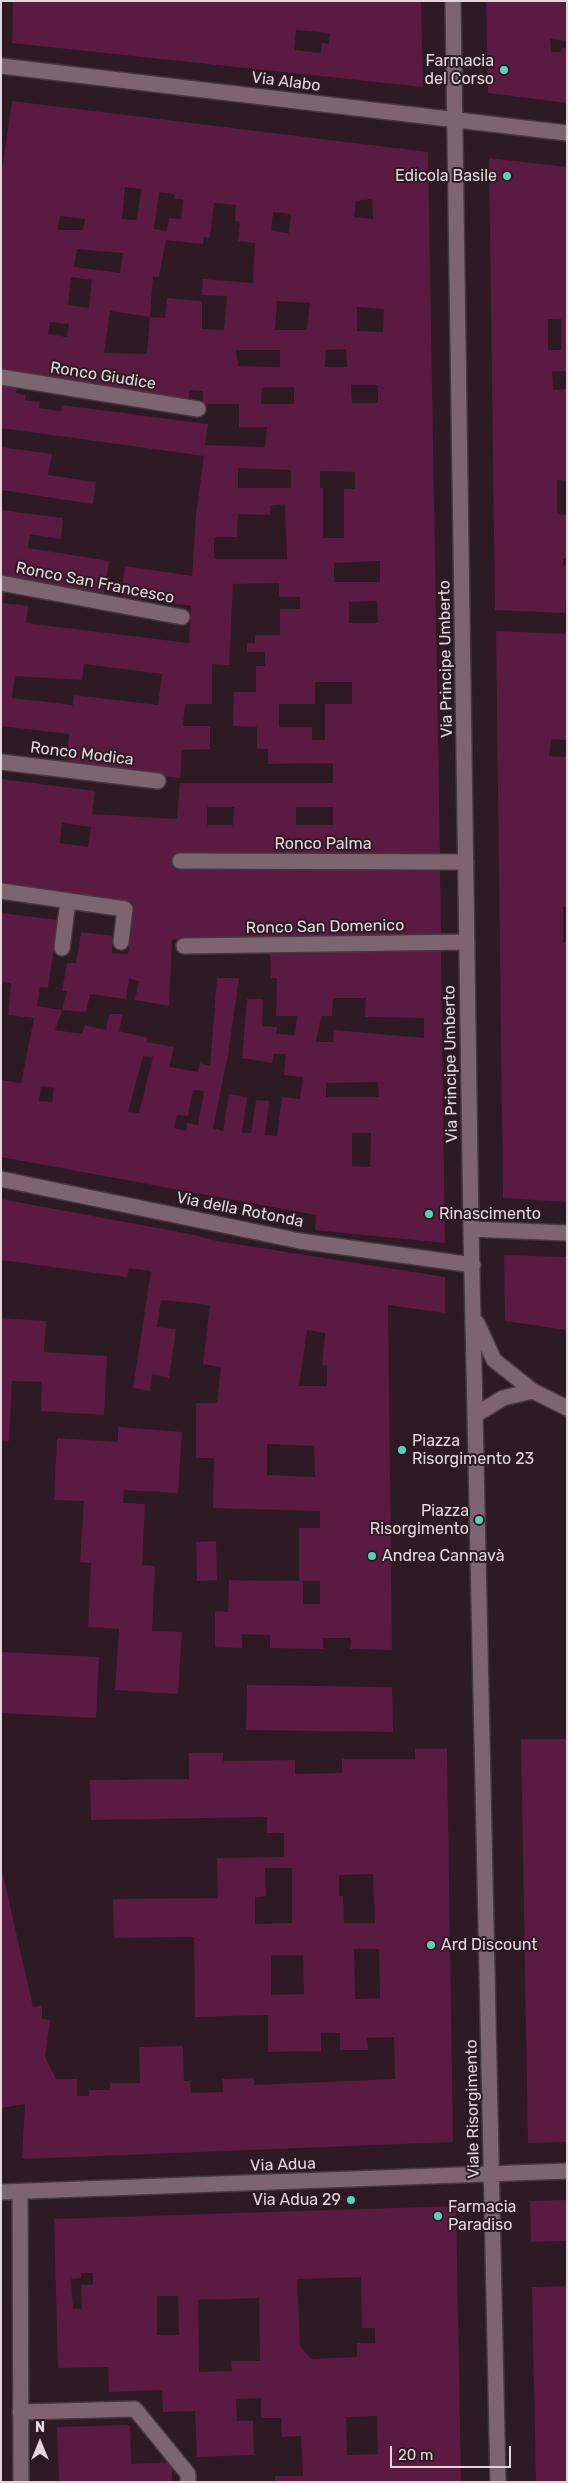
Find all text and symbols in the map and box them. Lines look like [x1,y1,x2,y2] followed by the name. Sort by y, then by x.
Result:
[424,51,494,89] place label: Farmacia del Corso
[498,64,510,76] marker: Farmacia del Corso
[250,68,322,96] street label: Via Alabo
[395,166,497,186] place label: Edicola Basile
[501,170,513,182] marker: Edicola Basile
[49,358,157,394] street label: Ronco Giudice
[14,558,176,608] street label: Ronco San Francesco
[435,580,457,738] street label: Via Principe Umberto
[29,738,135,770] street label: Ronco Modica
[274,834,372,854] street label: Ronco Palma
[246,916,404,938] street label: Ronco San Domenico
[440,985,462,1143] street label: Via Principe Umberto
[175,1188,305,1232] street label: Via della Rotonda
[439,1204,541,1224] place label: Rinascimento
[423,1208,435,1220] marker: Rinascimento
[412,1431,534,1469] place label: Piazza Risorgimento 23
[396,1444,408,1456] marker: Piazza Risorgimento 23
[370,1501,469,1539] place label: Piazza Risorgimento
[473,1514,485,1526] marker: Piazza Risorgimento
[382,1546,504,1566] place label: Andrea Cannavà
[366,1550,378,1562] marker: Andrea Cannavà
[441,1935,538,1955] place label: Ard Discount
[425,1939,437,1951] marker: Ard Discount
[462,2039,484,2179] street label: Viale Risorgimento
[250,2154,316,2176] street label: Via Adua
[253,2190,341,2210] place label: Via Adua 29
[345,2194,357,2206] marker: Via Adua 29
[448,2197,516,2235] place label: Farmacia Paradiso
[432,2210,444,2222] marker: Farmacia Paradiso
[15,2418,65,2468] north arrow
[35,2419,45,2436] text: N
[393,2436,514,2468] scale bar
[398,2446,433,2464] text: 20 m

